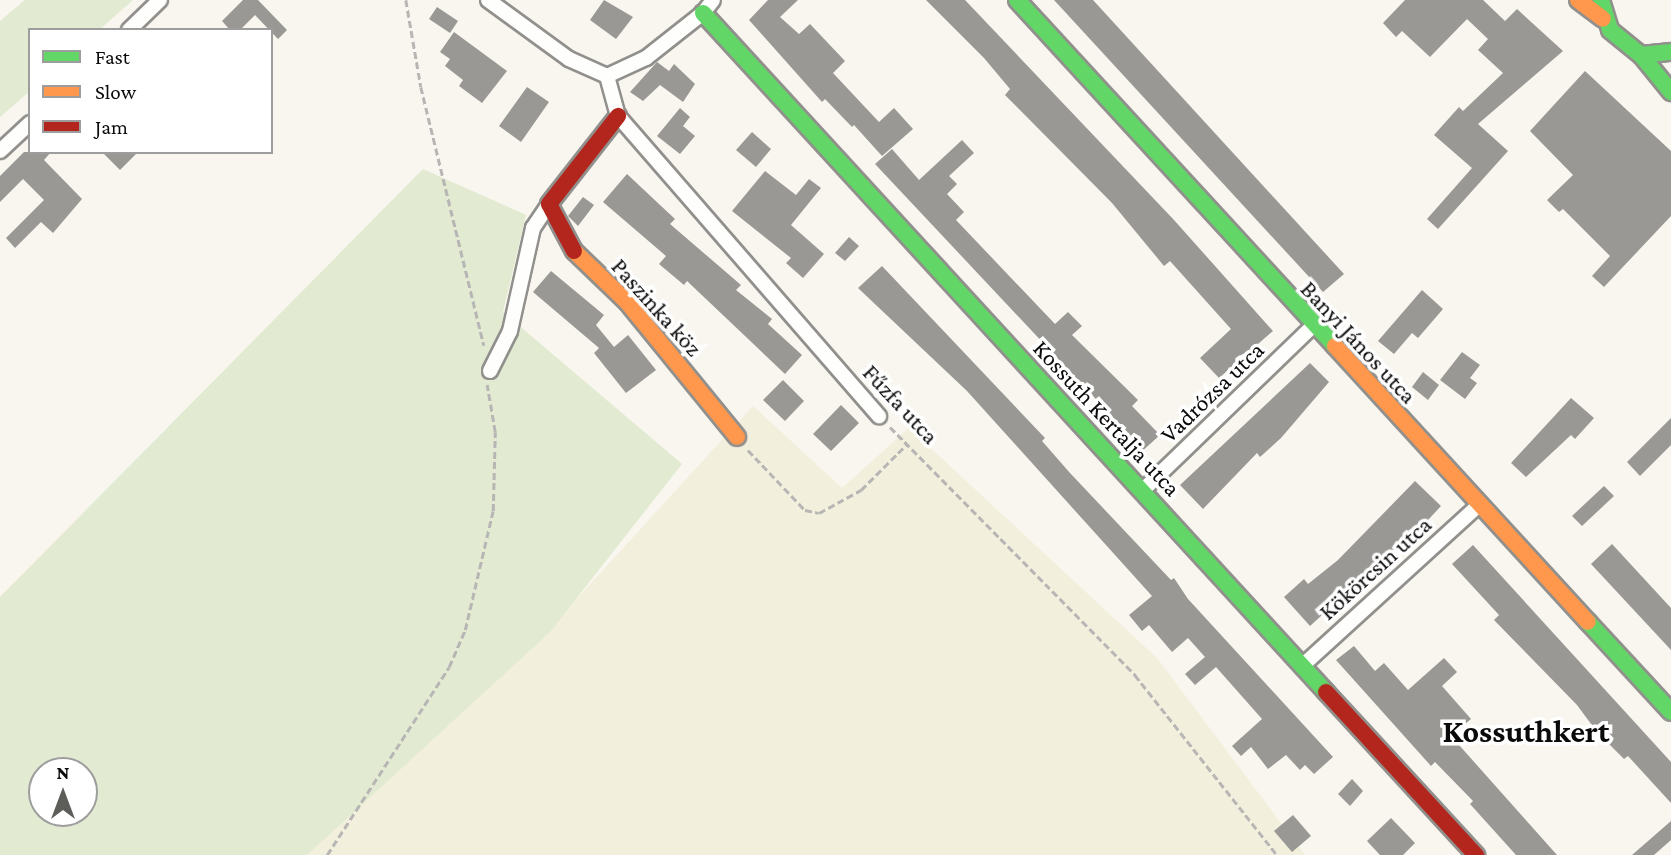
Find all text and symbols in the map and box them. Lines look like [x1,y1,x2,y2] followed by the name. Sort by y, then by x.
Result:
[28,28,273,154] legend
[95,45,130,69] text: Fast
[95,80,136,104] text: Slow
[95,115,128,139] text: Jam
[606,252,708,362] street label: Paszinka köz
[1295,275,1423,409] street label: Banyi János utca
[1027,334,1187,502] street label: Kossuth Kertalja utca
[1154,335,1270,449] street label: Vadrózsa utca
[857,358,945,450] street label: Fűzfa utca
[1313,510,1437,626] street label: Kökörcsin utca
[1443,712,1609,750] district label: Kossuthkert
[28,757,98,827] north arrow
[57,762,69,783] text: N

